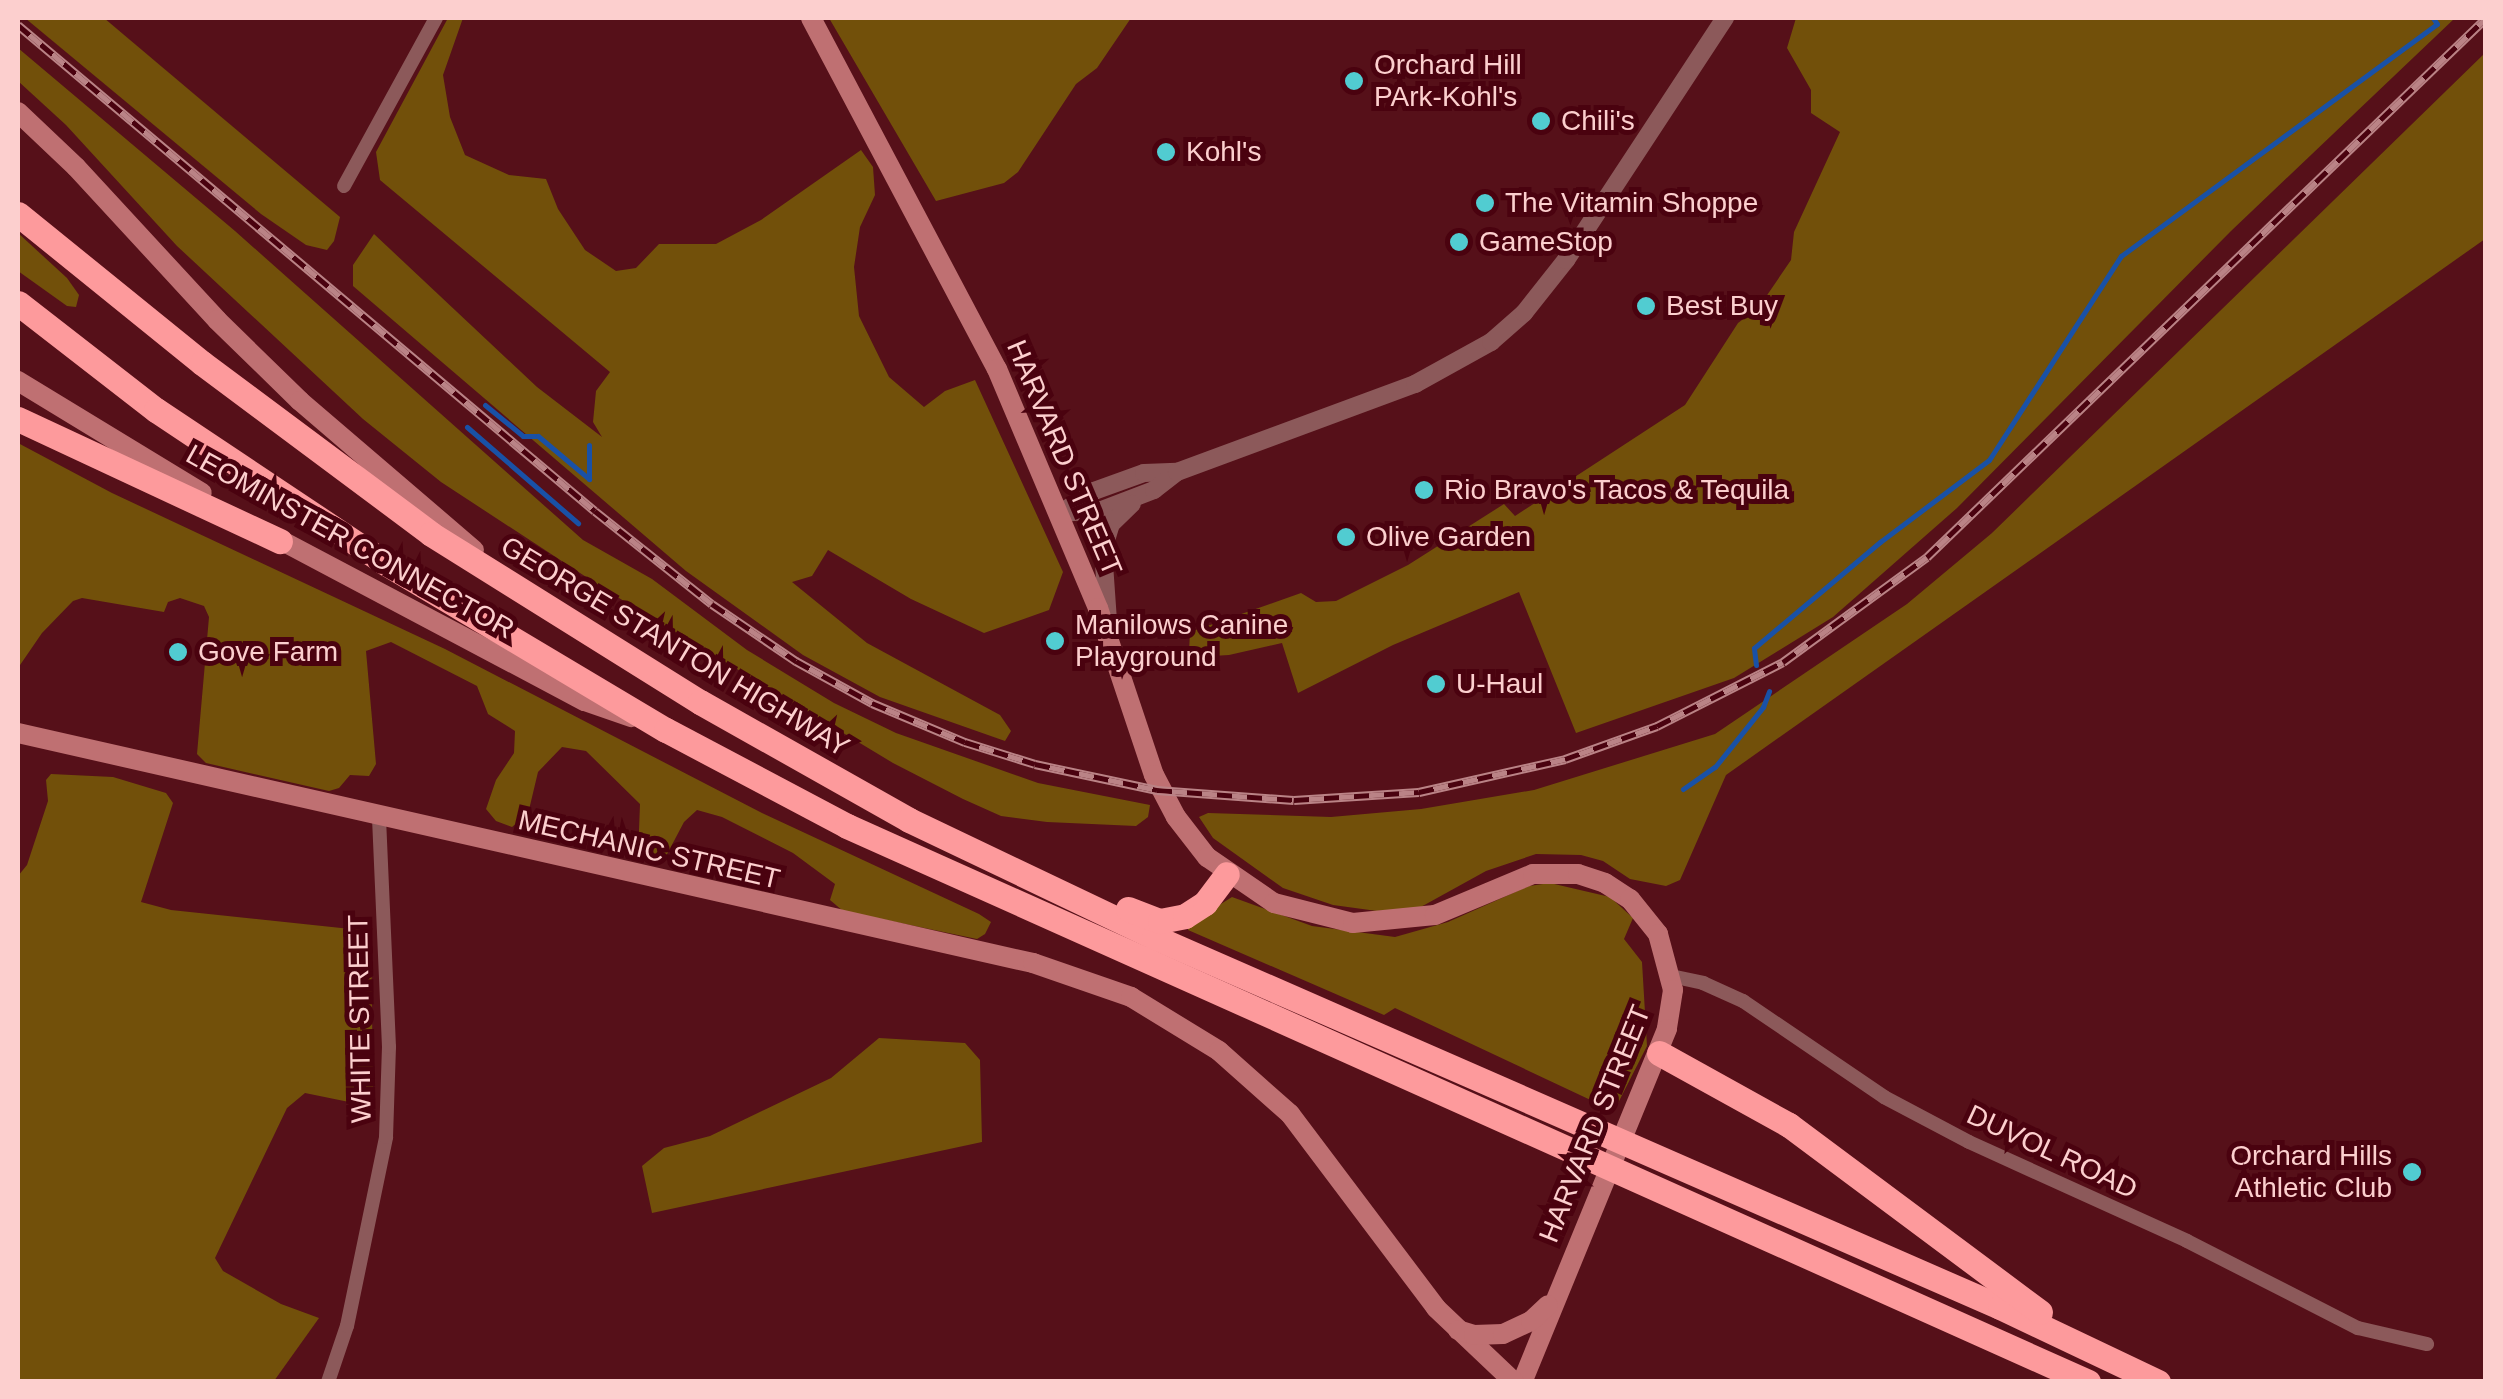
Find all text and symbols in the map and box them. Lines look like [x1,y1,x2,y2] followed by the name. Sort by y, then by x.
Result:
[1374,48,1522,114] place label: Orchard Hill PArk-Kohl's
[1343,70,1365,92] marker: Orchard Hill PArk-Kohl's
[1561,104,1635,138] place label: Chili's
[1530,110,1552,132] marker: Chili's
[1186,135,1261,169] place label: Kohl's
[1155,141,1177,163] marker: Kohl's
[1505,186,1758,220] place label: The Vitamin Shoppe
[1474,192,1496,214] marker: The Vitamin Shoppe
[1479,225,1613,259] place label: GameStop
[1448,231,1470,253] marker: GameStop
[1666,289,1778,323] place label: Best Buy
[1635,295,1657,317] marker: Best Buy
[999,335,1129,581] street label: HARVARD STREET
[180,438,520,646] street label: LEOMINSTER CONNECTOR
[1444,473,1790,507] place label: Rio Bravo's Tacos & Tequila
[1413,479,1435,501] marker: Rio Bravo's Tacos & Tequila
[1366,520,1531,554] place label: Olive Garden
[1335,526,1357,548] marker: Olive Garden
[495,530,855,764] street label: GEORGE STANTON HIGHWAY
[1075,608,1288,674] place label: Manilows Canine Playground
[1044,630,1066,652] marker: Manilows Canine Playground
[198,635,338,669] place label: Gove Farm
[167,641,189,663] marker: Gove Farm
[1456,667,1543,701] place label: U-Haul
[1425,673,1447,695] marker: U-Haul
[515,804,783,896] street label: MECHANIC STREET
[341,915,379,1123] street label: WHITE STREET
[1532,1001,1658,1247] street label: HARVARD STREET
[1961,1098,2143,1206] street label: DUVOL ROAD
[2230,1139,2392,1205] place label: Orchard Hills Athletic Club
[2401,1161,2423,1183] marker: Orchard Hills Athletic Club

